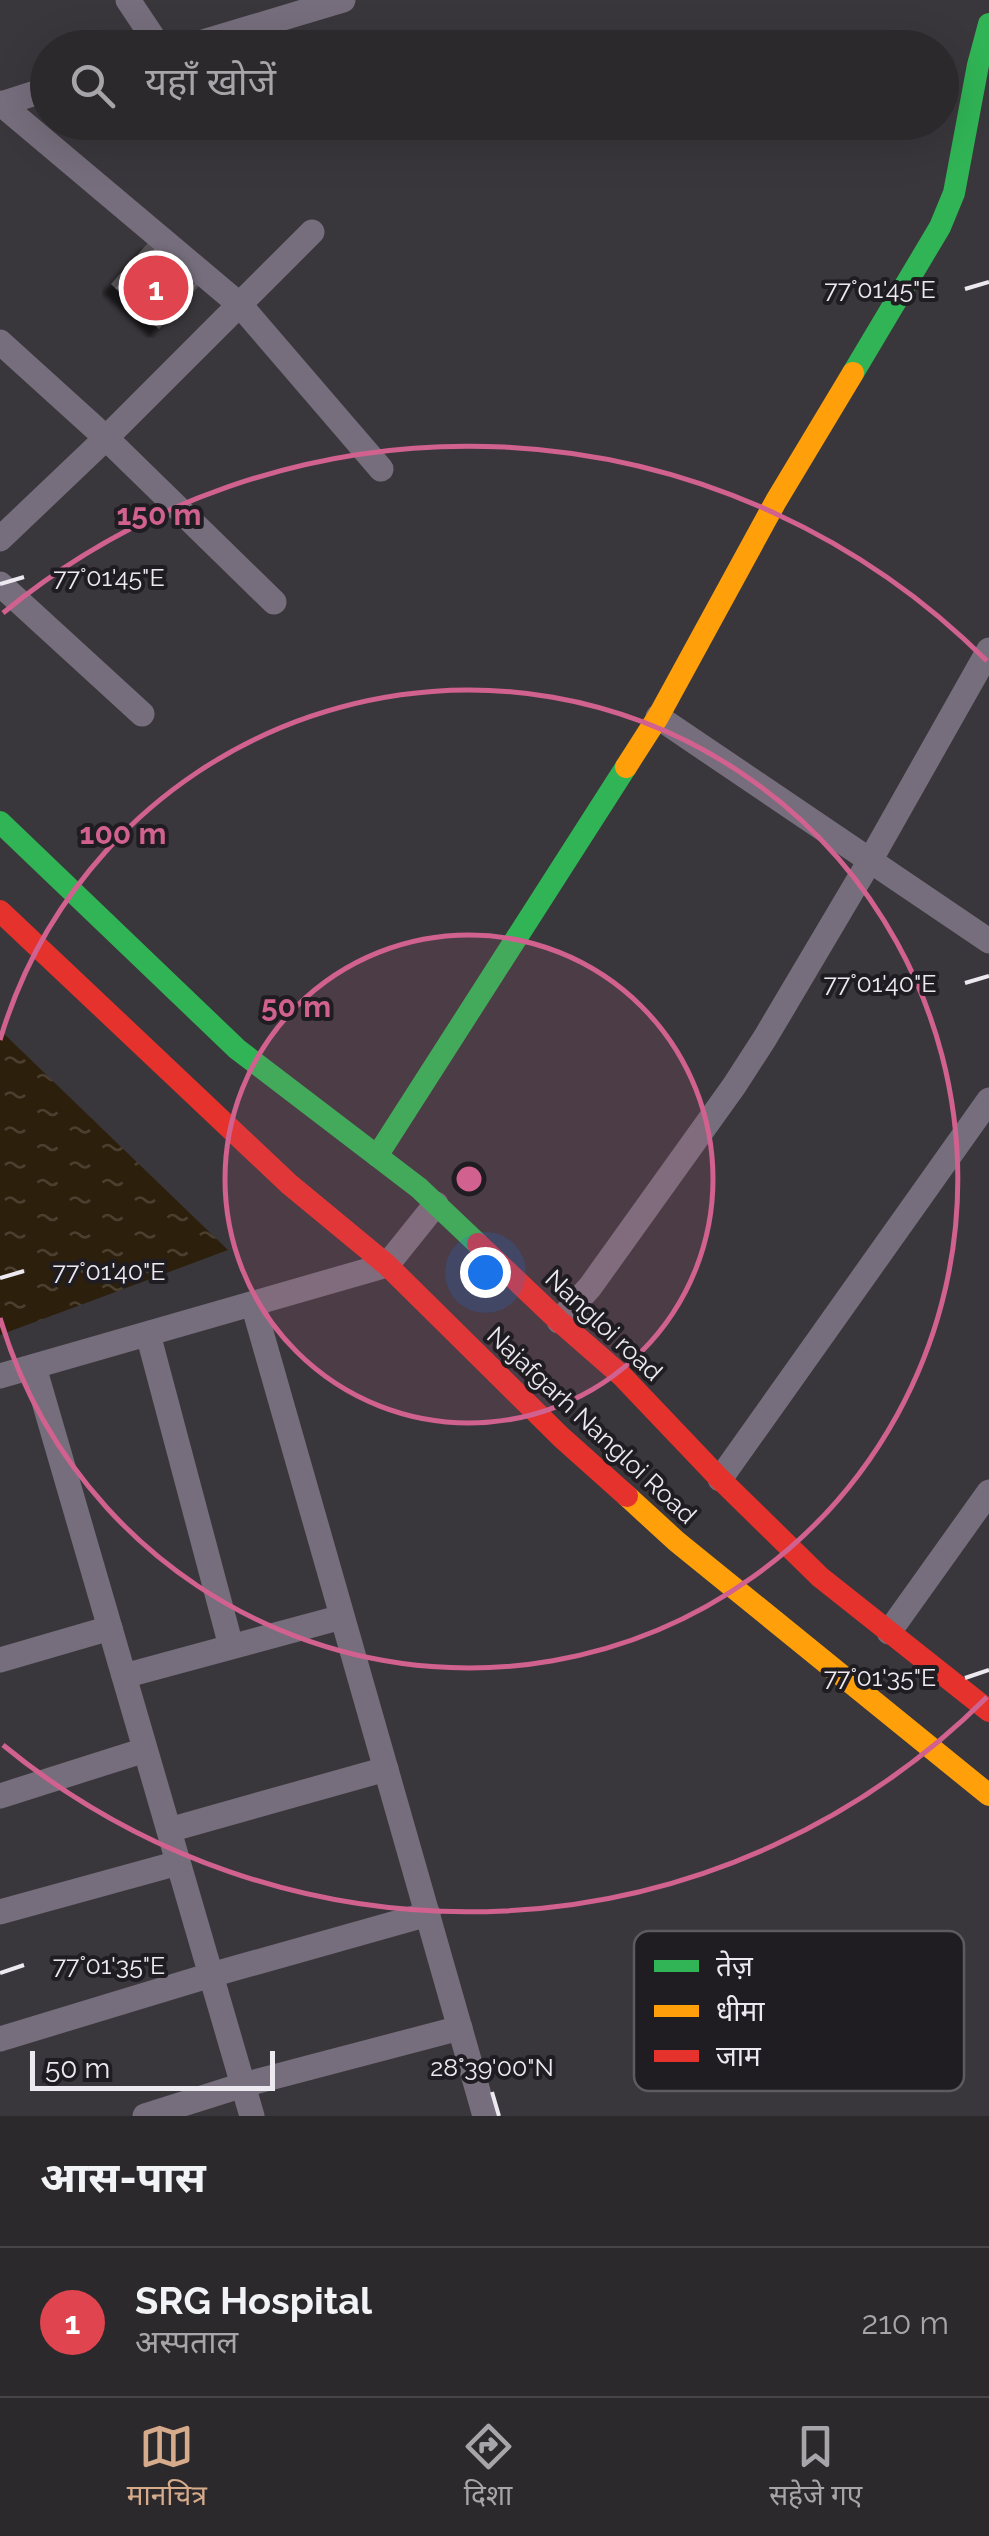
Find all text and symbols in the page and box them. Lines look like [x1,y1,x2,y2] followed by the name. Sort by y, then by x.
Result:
[30,30,959,140] search box
[65,58,120,113] icon: search
[145,59,276,104] text: यहाँ खोजें
[124,250,188,326] pin: 1
[824,274,936,304] text: 77°01'45"E
[117,497,202,532] text: 150 m
[53,562,165,592] text: 77°01'45"E
[80,816,166,851] text: 100 m
[824,968,936,998] text: 77°01'40"E
[261,989,331,1024] text: 50 m
[451,1161,487,1197] centre of rings
[460,1247,511,1298] your location
[53,1256,165,1286] text: 77°01'40"E
[539,1263,669,1387] street label: Nangloi road
[481,1320,703,1530] street label: Najafgarh Nangloi Road
[824,1662,936,1692] text: 77°01'35"E
[634,1931,964,2091] legend
[53,1950,165,1980] text: 77°01'35"E
[716,1950,754,1983] text: तेज़
[716,1995,765,2028] text: धीमा
[716,2040,762,2073] text: जाम
[30,2046,275,2090] scale bar
[45,2052,110,2085] text: 50 m
[430,2052,554,2082] text: 28°39'00"N
[40,2153,206,2202] text: आस-पास
[135,2278,372,2323] text: SRG Hospital
[65,2304,80,2341] text: 1
[861,2304,949,2341] text: 210 m
[135,2323,238,2360] text: अस्पताल
[127,2419,207,2516] tab: मानचित्र
[461,2419,516,2516] tab: दिशा
[769,2419,862,2516] tab: सहेजे गए

